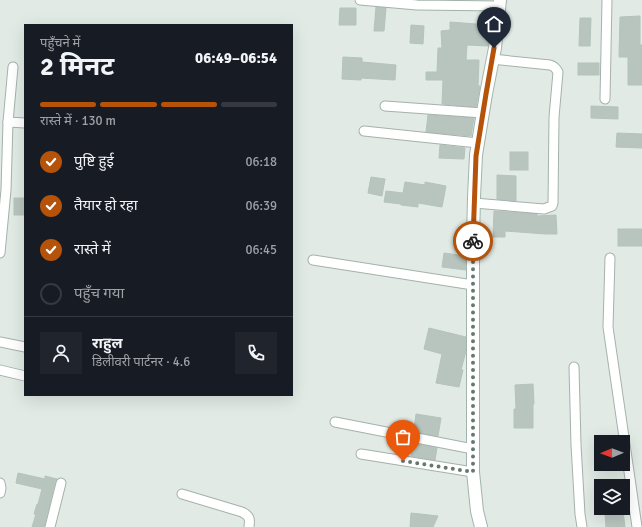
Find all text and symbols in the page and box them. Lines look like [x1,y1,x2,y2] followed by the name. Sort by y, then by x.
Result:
[477,7.0,511,48] pin
[483,13,505,35] icon: home
[40,35,80,51] text: पहुँचने में
[195,49,277,67] text: 06:49–06:54
[40,51,114,83] text: 2 मिनट
[40,113,116,129] text: रास्ते में · 130 m
[40,151,62,173] icon: check
[74,152,114,170] text: पुष्टि हुई
[245,154,277,170] text: 06:18
[40,195,62,217] icon: check
[74,196,138,214] text: तैयार हो रहा
[245,198,277,214] text: 06:39
[453,221,493,261] courier
[462,230,484,252] icon: bike
[40,239,62,261] icon: check
[74,240,111,258] text: रास्ते में
[245,242,277,258] text: 06:45
[74,284,124,302] text: पहुँच गया
[40,332,82,374] button: person
[235,332,277,374] button: phone
[92,334,123,352] text: राहुल
[92,354,190,370] text: डिलीवरी पार्टनर · 4.6
[386,420,420,461] pin
[392,426,414,448] icon: bag
[594,435,630,471] north arrow
[594,435,630,515] map controls
[594,479,630,515] button: layers

